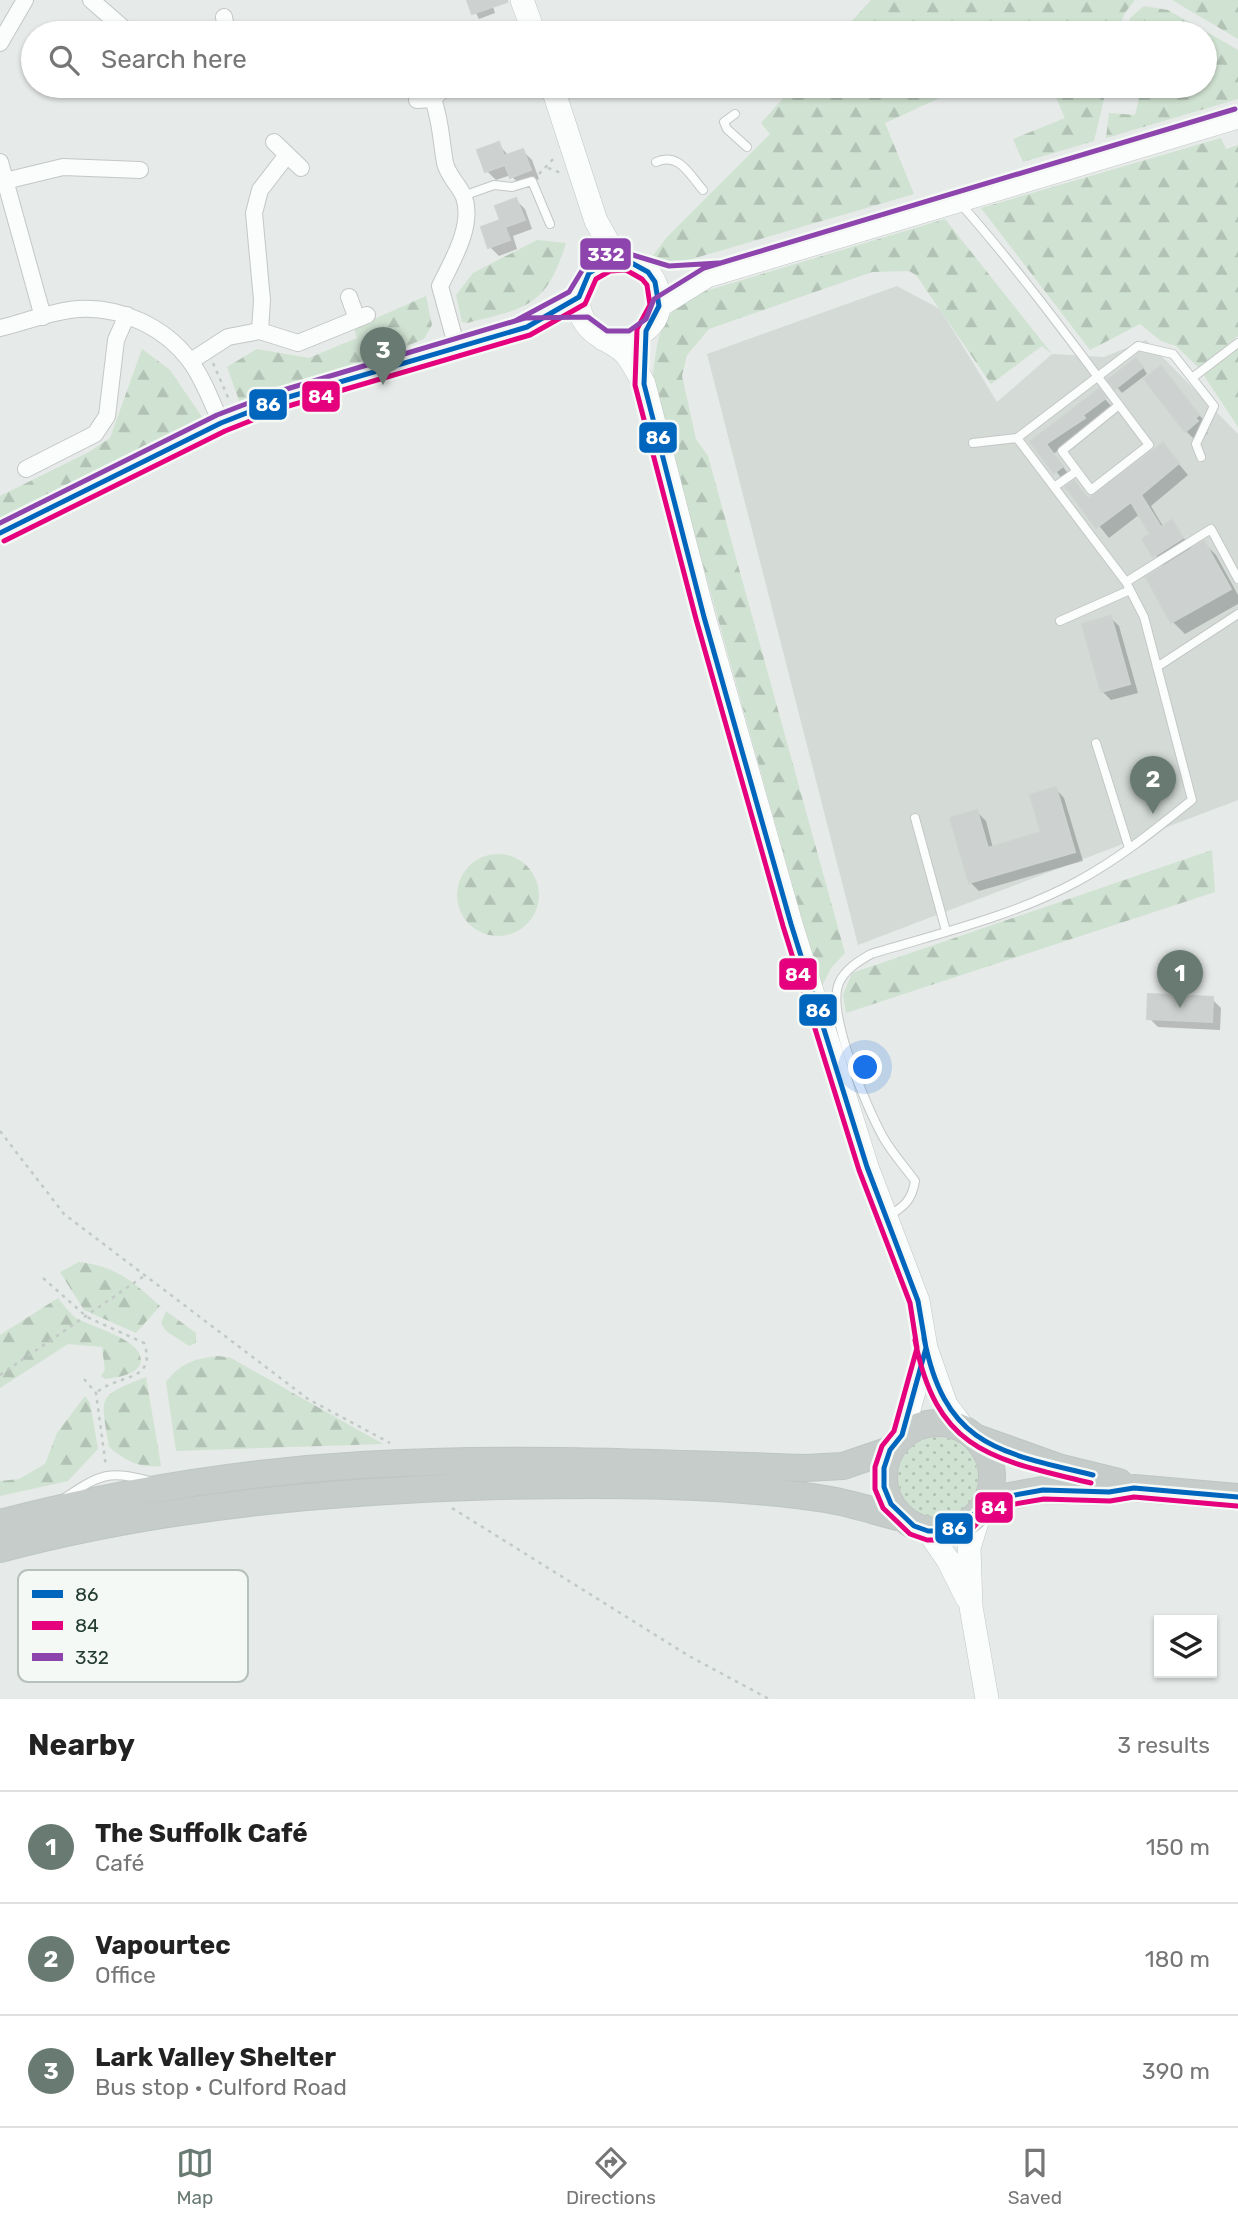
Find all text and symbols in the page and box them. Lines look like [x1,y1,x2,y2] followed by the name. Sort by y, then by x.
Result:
[21,21,1217,98] search box
[45,41,83,79] icon: search
[101,44,247,75] text: Search here
[579,237,632,271] line badge: 332
[587,243,625,266] text: 332
[360,327,406,385] pin: 3
[301,380,341,413] line badge: 84
[308,385,334,408] text: 84
[248,388,288,421] line badge: 86
[255,393,281,416] text: 86
[638,421,678,454] line badge: 86
[645,426,671,449] text: 86
[1130,756,1176,814] pin: 2
[1157,950,1203,1008] pin: 1
[778,957,818,991] line badge: 84
[785,963,811,986] text: 84
[798,993,838,1027] line badge: 86
[805,999,831,1022] text: 86
[848,1050,882,1084] your location
[974,1491,1014,1524] line badge: 84
[981,1496,1007,1519] text: 84
[934,1512,974,1545] line badge: 86
[941,1517,967,1540] text: 86
[18,1570,248,1682] legend
[75,1583,99,1606] text: 86
[75,1614,99,1637] text: 84
[1154,1615,1217,1678] map controls
[1154,1615,1217,1678] button: layers
[75,1646,109,1669] text: 332
[28,1727,135,1763] text: Nearby
[1117,1731,1210,1759] text: 3 results
[95,1818,308,1849] text: The Suffolk Café
[45,1833,57,1861] text: 1
[1146,1833,1210,1861] text: 150 m
[95,1849,144,1877] text: Café
[95,1930,231,1961] text: Vapourtec
[44,1945,58,1973] text: 2
[1145,1945,1210,1973] text: 180 m
[95,1961,156,1989] text: Office
[95,2042,336,2073] text: Lark Valley Shelter
[43,2057,59,2085] text: 3
[1142,2057,1210,2085] text: 390 m
[95,2073,347,2101] text: Bus stop · Culford Road
[176,2144,214,2209] tab: Map
[566,2144,656,2209] tab: Directions
[1008,2144,1062,2209] tab: Saved

